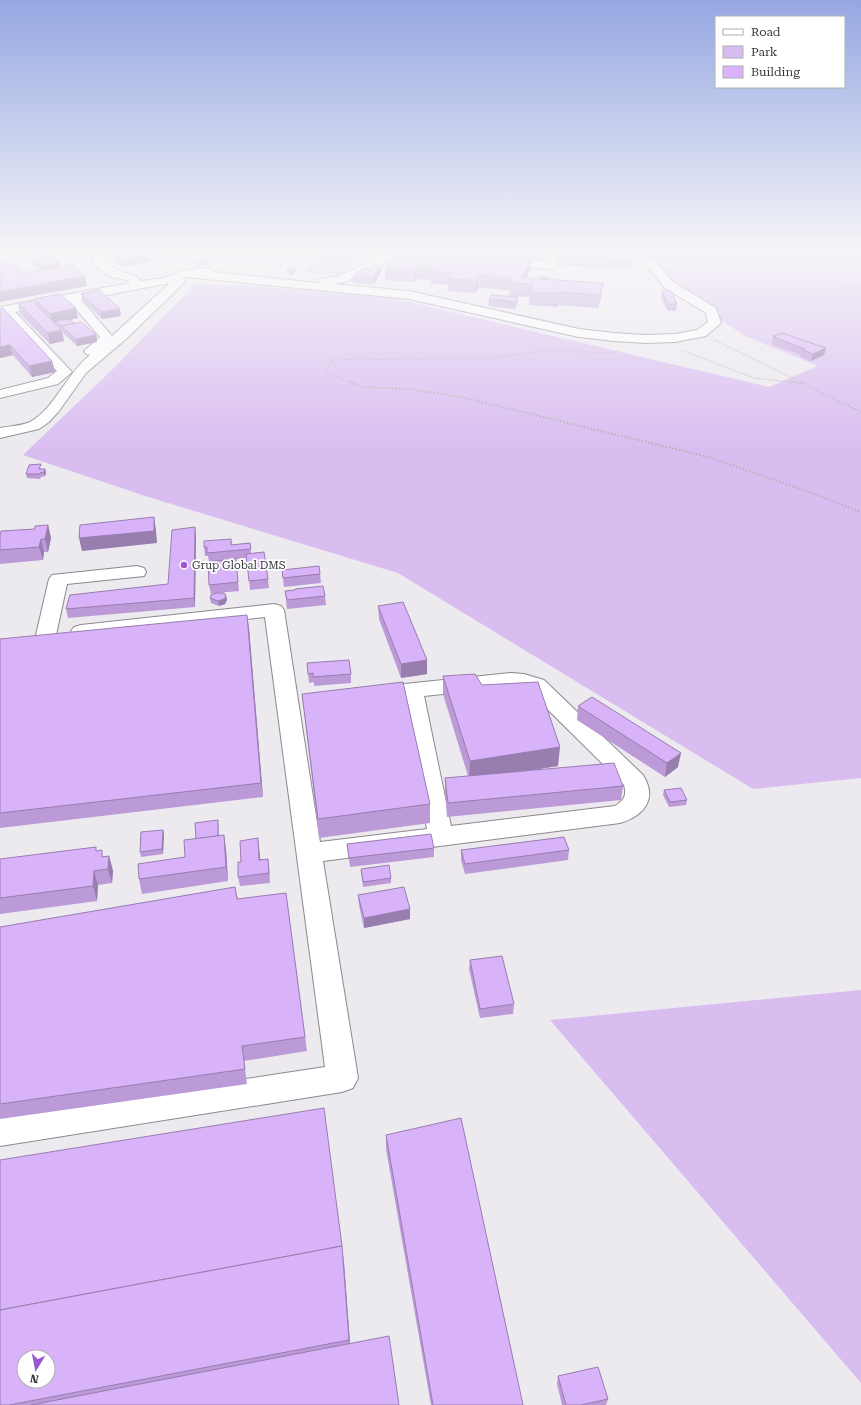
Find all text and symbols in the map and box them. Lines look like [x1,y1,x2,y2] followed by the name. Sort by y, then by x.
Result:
[715,16,845,88] legend
[751,25,781,39] text: Road
[751,45,778,59] text: Park
[751,65,800,79] text: Building
[192,559,286,572] place label: Grup Global DMS
[179,560,189,570] marker: Grup Global DMS
[16,1349,56,1389] north arrow
[29,1371,40,1385] text: N

